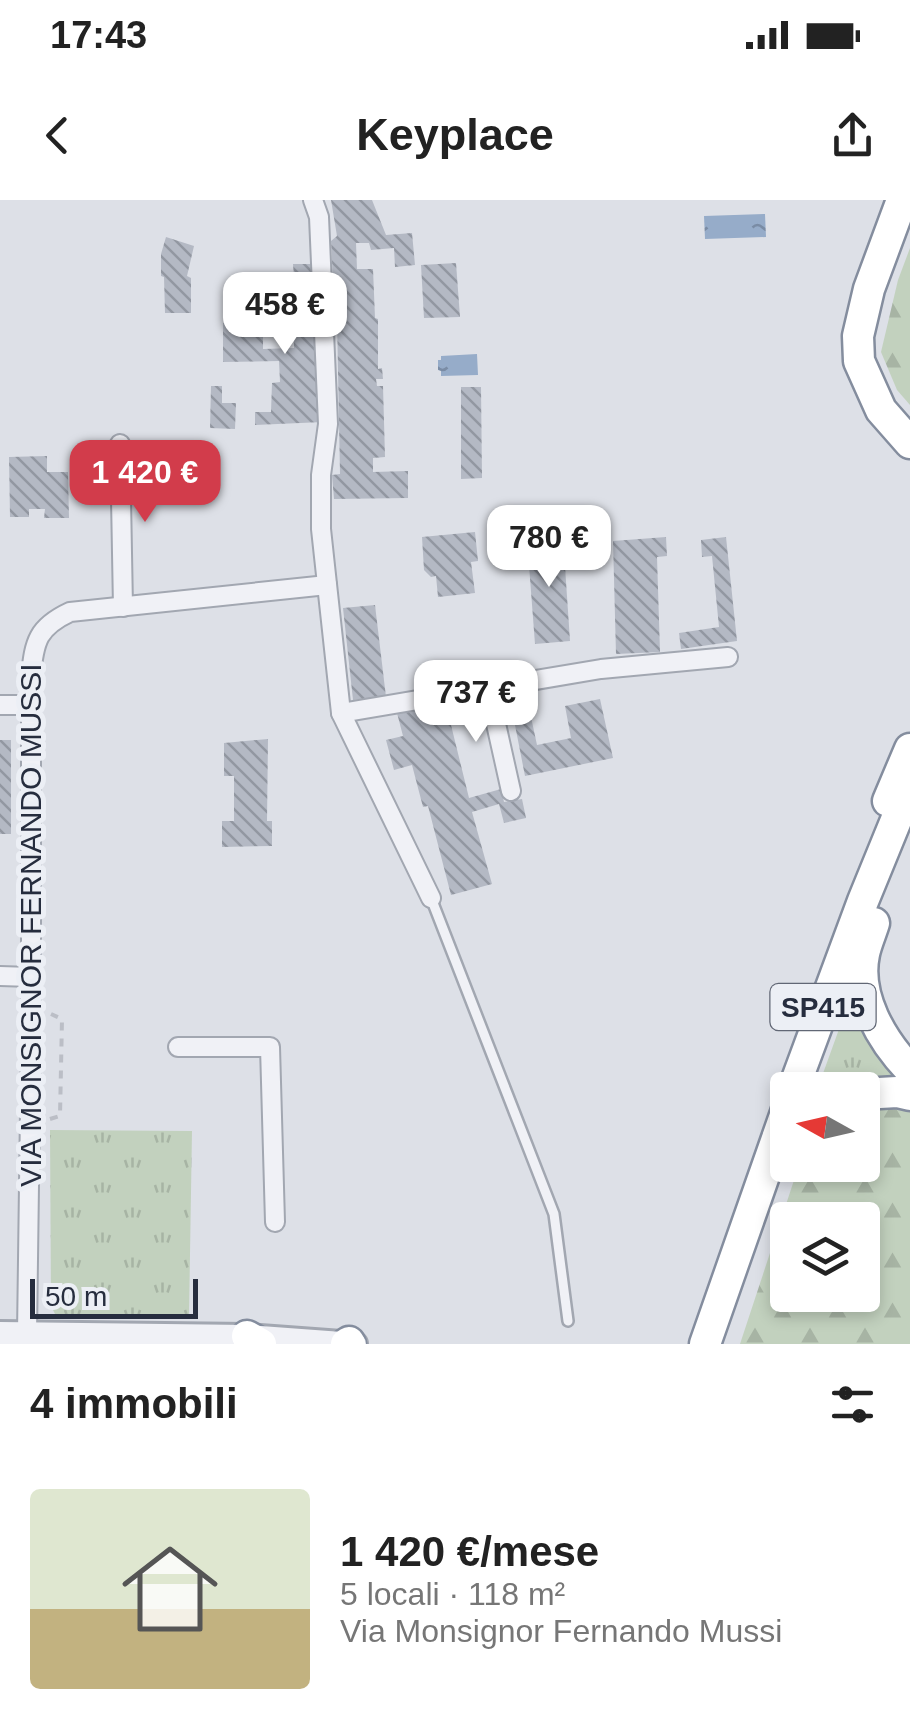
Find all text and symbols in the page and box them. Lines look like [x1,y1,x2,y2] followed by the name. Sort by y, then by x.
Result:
[50,14,147,56] text: 17:43
[30,108,85,163] icon: back
[825,108,880,163] icon: share
[356,109,554,160] text: Keyplace
[215,272,355,357] pin: 458 €
[245,286,325,322] text: 458 €
[53,440,237,525] pin: 1 420 €
[92,454,198,490] text: 1 420 €
[479,505,619,590] pin: 780 €
[509,519,589,555] text: 780 €
[406,660,546,745] pin: 737 €
[14,663,47,1187] street label: VIA MONSIGNOR FERNANDO MUSSI
[436,674,516,710] text: 737 €
[770,984,876,1030] road number: SP415
[770,1072,880,1182] north arrow
[770,1072,880,1312] map controls
[770,1202,880,1312] button: layers
[30,1274,198,1318] scale bar
[45,1281,107,1312] text: 50 m
[825,1377,880,1432] icon: filters
[30,1380,238,1427] text: 4 immobili
[340,1528,599,1575] text: 1 420 €/mese
[110,1529,230,1649] icon: home
[340,1576,565,1612] text: 5 locali · 118 m²
[340,1613,782,1649] text: Via Monsignor Fernando Mussi

